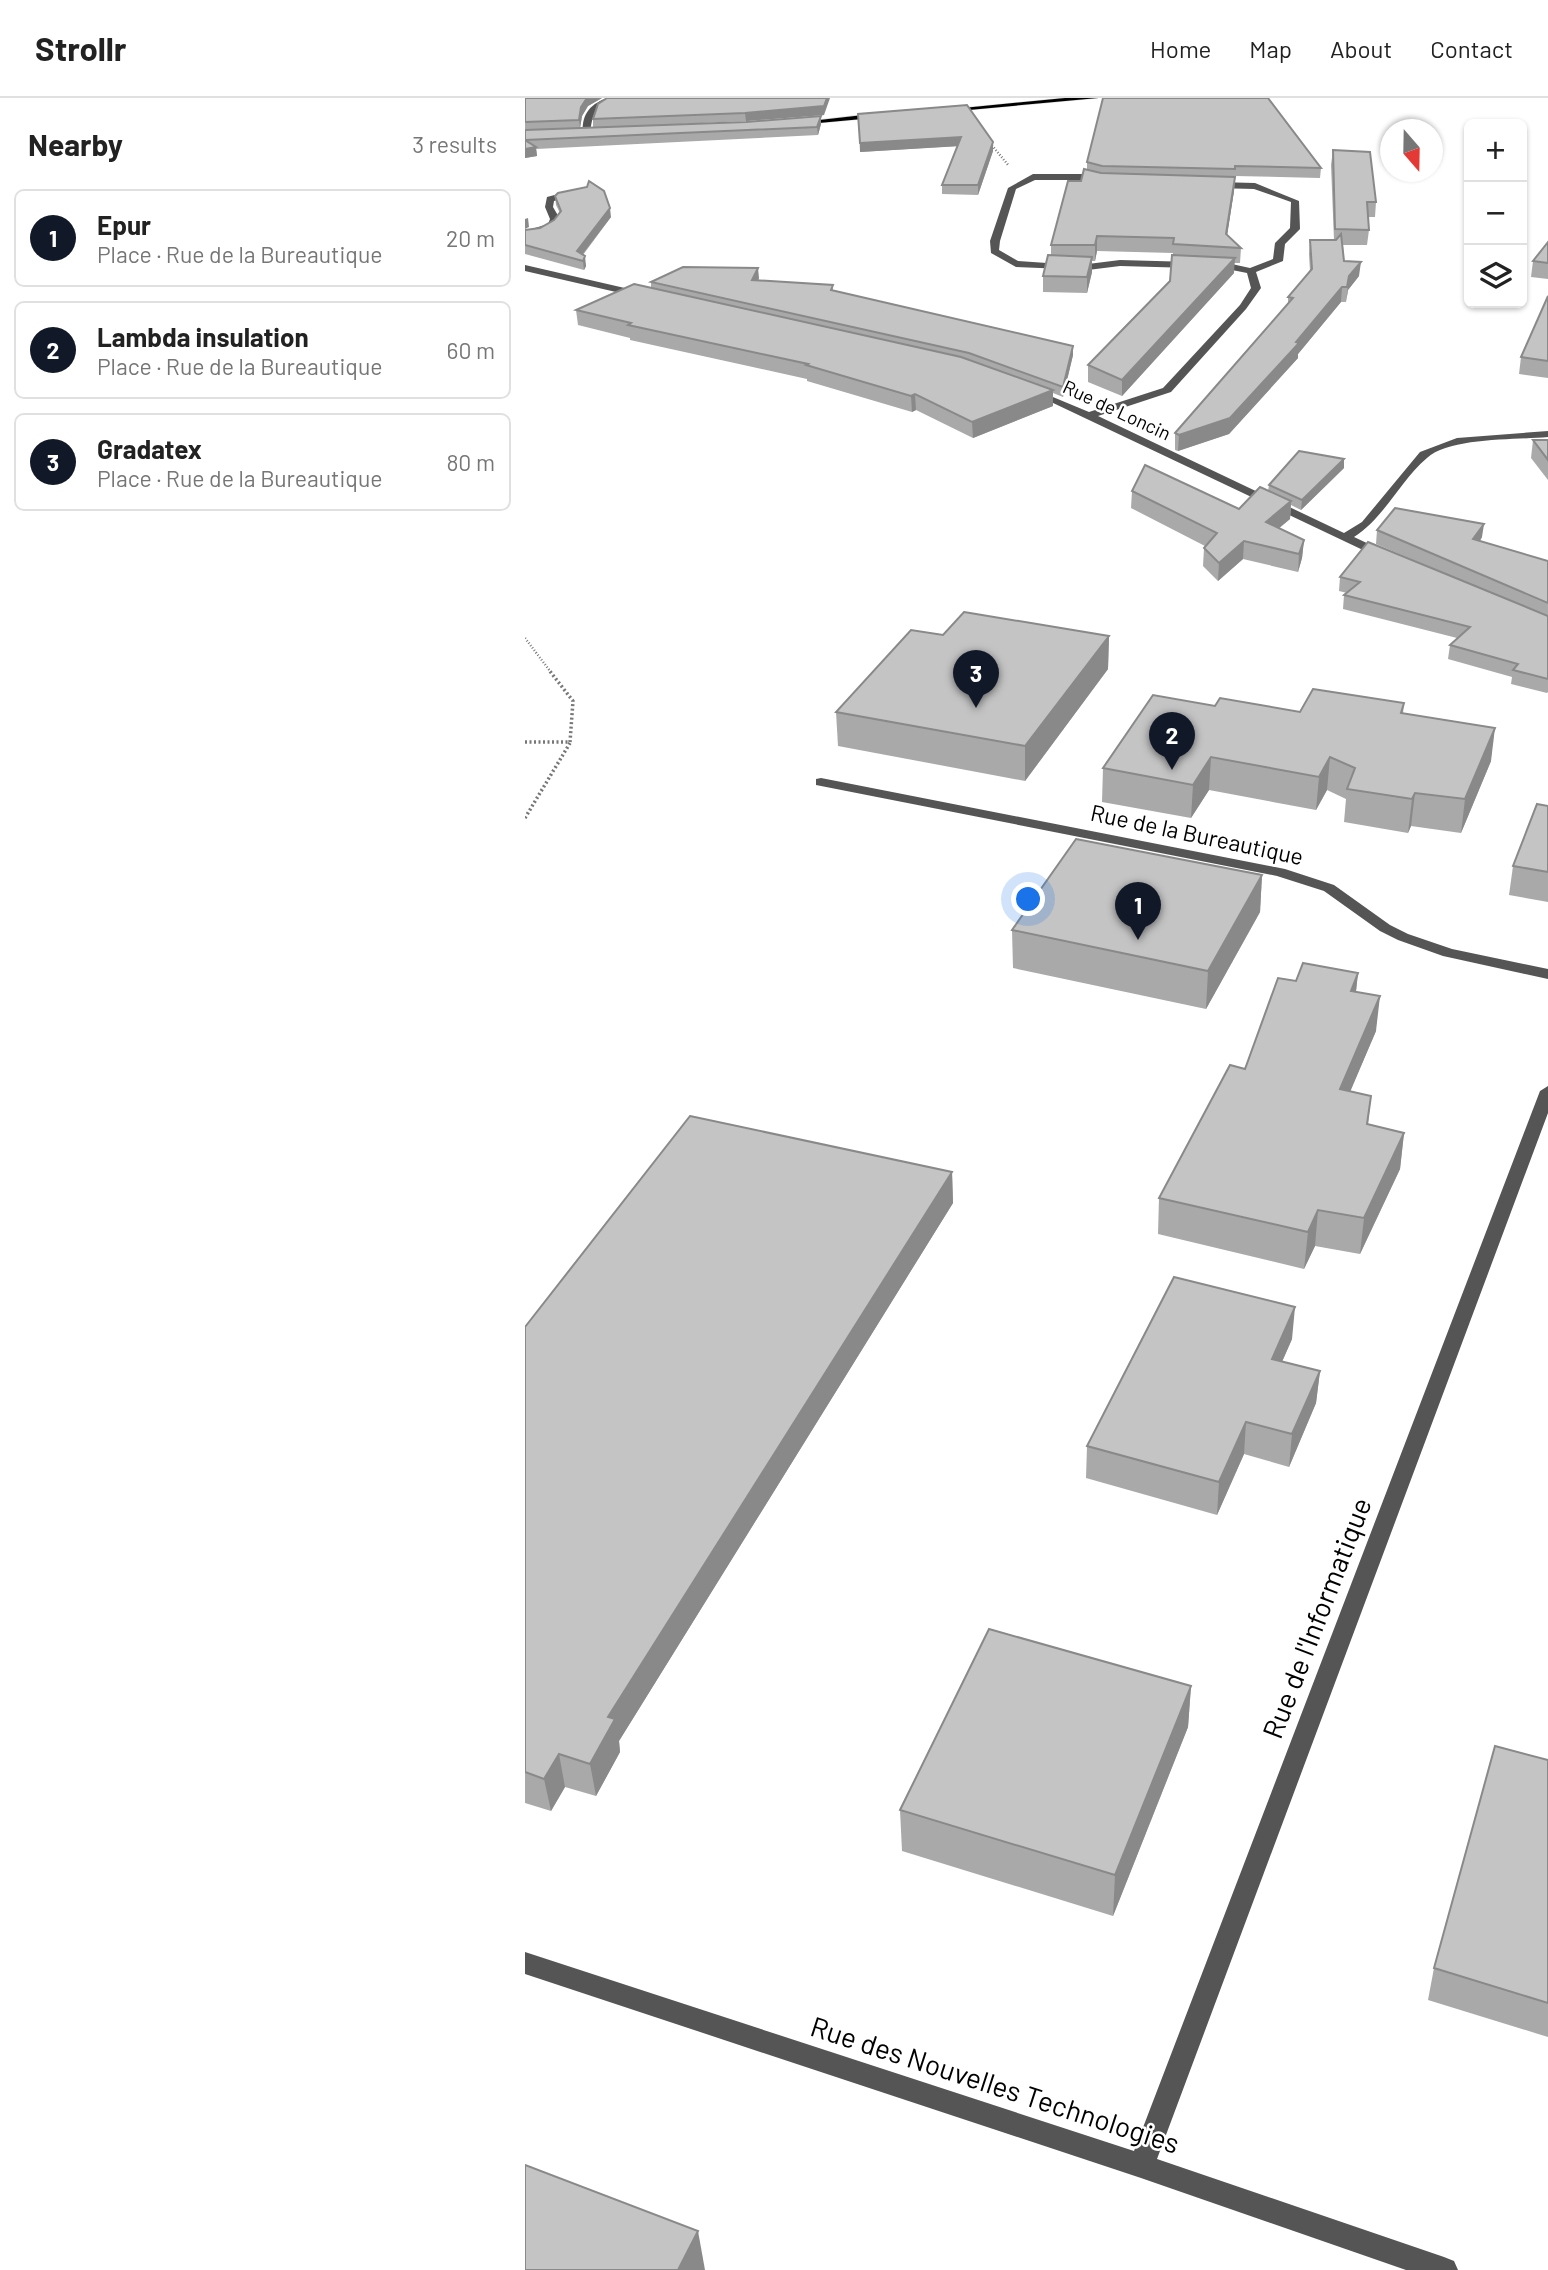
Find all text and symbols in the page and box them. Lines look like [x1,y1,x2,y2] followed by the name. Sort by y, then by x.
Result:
[35,28,127,68] text: Strollr
[1150,34,1211,63] text: Home
[1249,34,1292,63] text: Map
[1330,34,1392,63] text: About
[1430,34,1513,63] text: Contact
[1380,119,1443,182] north arrow
[1464,119,1527,308] map controls
[1464,119,1527,182] button: +
[28,126,123,162] text: Nearby
[412,130,497,158] text: 3 results
[1464,182,1527,245] button: −
[97,209,151,240] text: Epur
[49,224,57,252] text: 1
[446,224,495,252] text: 20 m
[97,240,383,268] text: Place · Rue de la Bureautique
[1464,245,1527,308] button: layers
[97,321,309,352] text: Lambda insulation
[47,336,59,364] text: 2
[447,336,495,364] text: 60 m
[97,352,383,380] text: Place · Rue de la Bureautique
[1060,375,1175,445] street label: Rue de Loncin
[97,433,202,464] text: Gradatex
[47,448,59,476] text: 3
[446,448,495,476] text: 80 m
[97,464,383,492] text: Place · Rue de la Bureautique
[953,650,999,708] pin: 3
[1149,712,1195,770] pin: 2
[1088,798,1306,870] street label: Rue de la Bureautique
[1011,882,1045,916] your location
[1115,882,1161,940] pin: 1
[1254,1492,1378,1743] street label: Rue de l'Informatique
[807,2008,1184,2160] street label: Rue des Nouvelles Technologies

